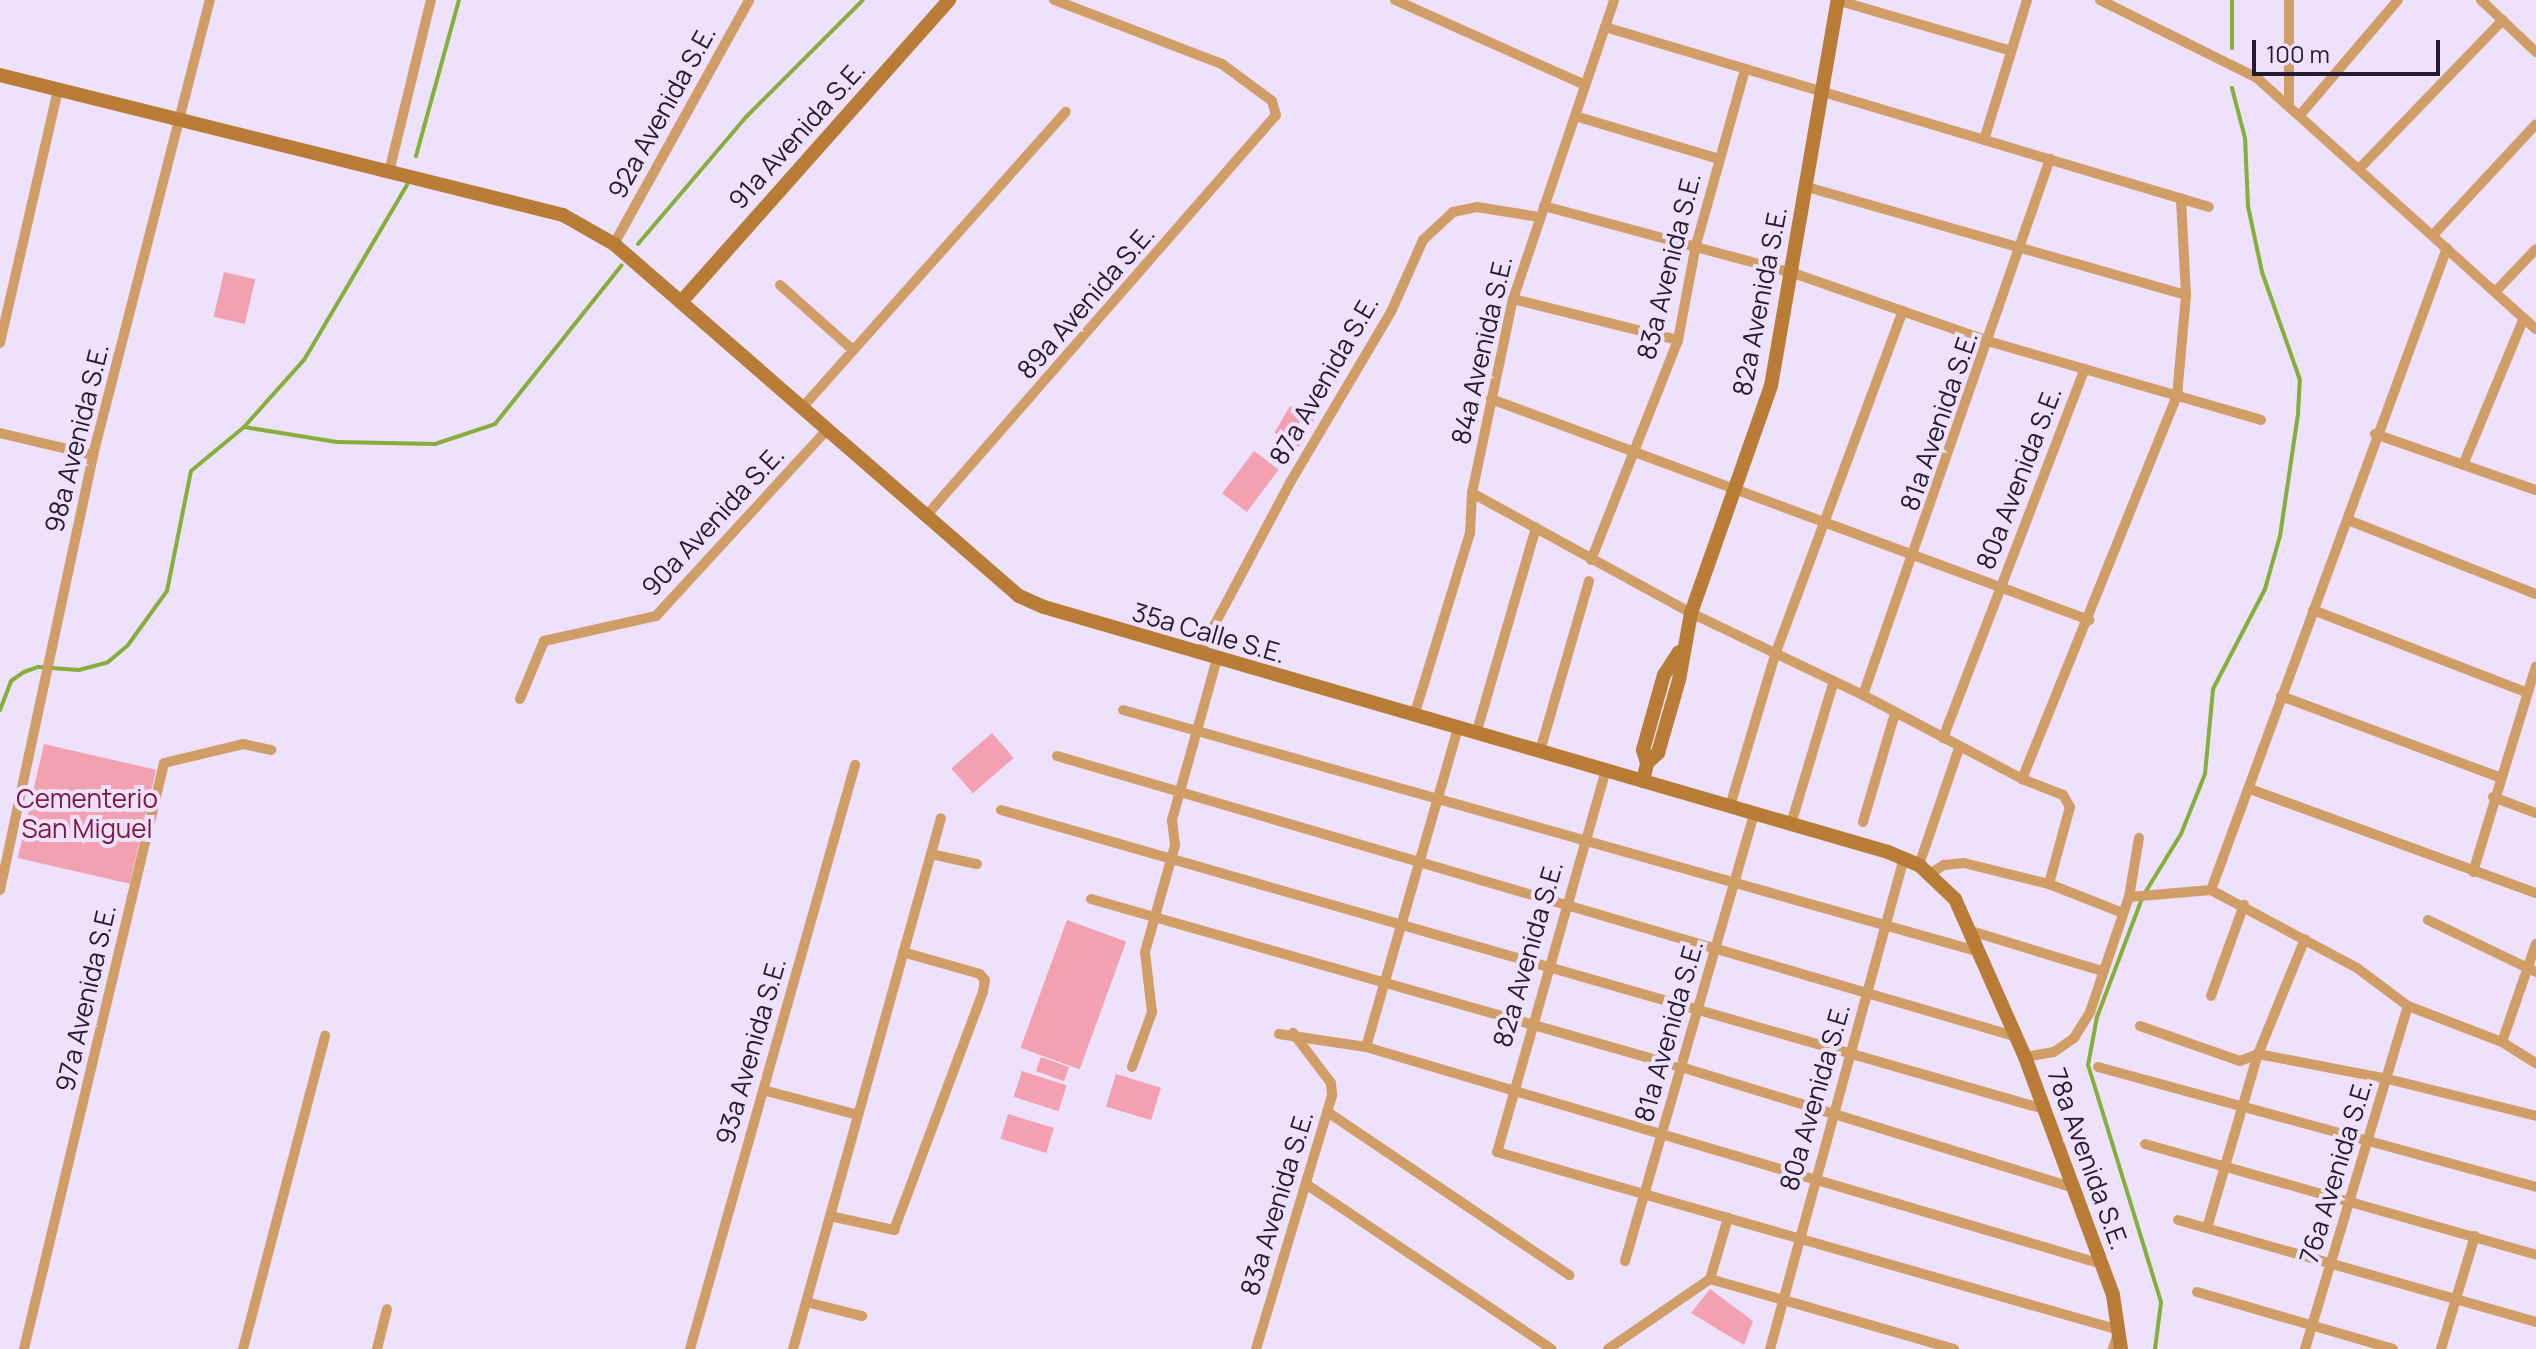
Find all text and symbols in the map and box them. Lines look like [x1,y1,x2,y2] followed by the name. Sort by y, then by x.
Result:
[601,20,723,204] street label: 92a Avenida S.E.
[2256,24,2444,74] scale bar
[2266,37,2330,70] text: 100 m
[722,54,872,216] street label: 91a Avenida S.E.
[1631,169,1707,363] street label: 83a Avenida S.E.
[1726,204,1794,398] street label: 82a Avenida S.E.
[1011,219,1161,385] street label: 89a Avenida S.E.
[1445,252,1519,448] street label: 84a Avenida S.E.
[1263,290,1385,470] street label: 87a Avenida S.E.
[1894,327,1984,515] street label: 81a Avenida S.E.
[38,340,116,536] street label: 98a Avenida S.E.
[1970,382,2068,574] street label: 80a Avenida S.E.
[635,439,791,603] street label: 90a Avenida S.E.
[1129,596,1289,670] street label: 35a Calle S.E.
[16,783,158,844] park label: Cementerio San Miguel
[1486,857,1570,1051] street label: 82a Avenida S.E.
[49,901,123,1095] street label: 97a Avenida S.E.
[1628,936,1710,1126] street label: 81a Avenida S.E.
[709,954,793,1148] street label: 93a Avenida S.E.
[1773,1000,1857,1194] street label: 80a Avenida S.E.
[2041,1064,2135,1254] street label: 78a Avenida S.E.
[2293,1075,2379,1267] street label: 76a Avenida S.E.
[1234,1107,1320,1299] street label: 83a Avenida S.E.

